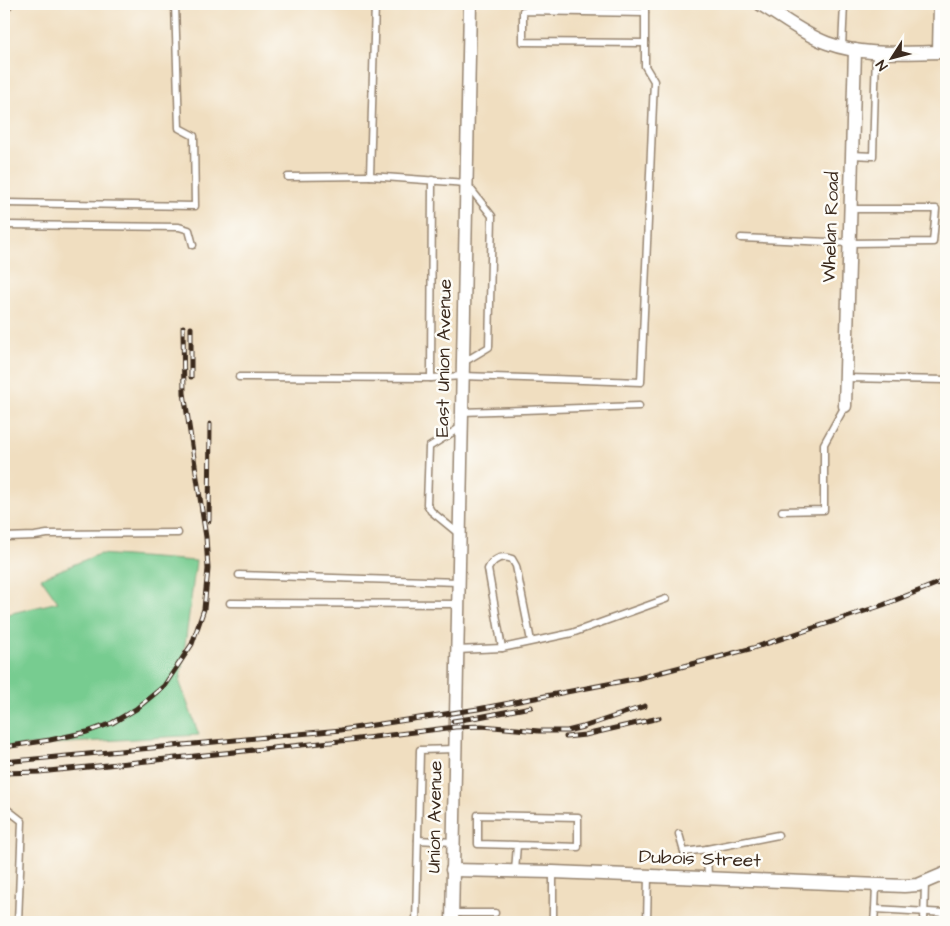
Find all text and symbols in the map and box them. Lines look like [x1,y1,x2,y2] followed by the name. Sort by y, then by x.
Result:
[868,32,918,82] north arrow
[871,55,893,74] text: N
[816,171,846,283] street label: Whelan Road
[429,279,459,437] street label: East Union Avenue
[421,760,449,874] street label: Union Avenue
[639,843,762,875] street label: Dubois Street

